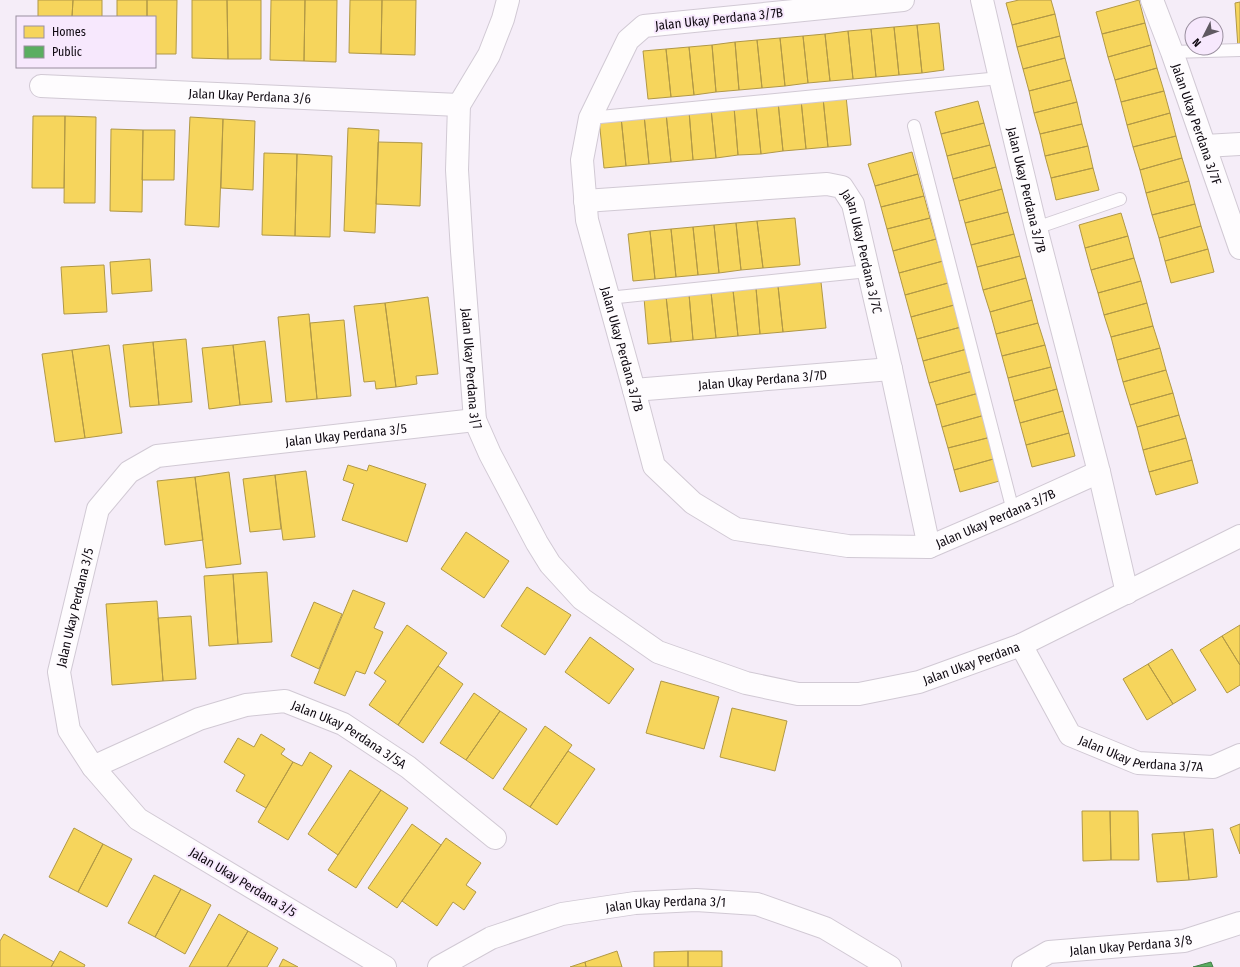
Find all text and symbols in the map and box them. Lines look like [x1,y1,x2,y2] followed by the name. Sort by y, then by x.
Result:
[654,5,784,33] street label: Jalan Ukay Perdana 3/7B
[16,16,156,68] legend
[1184,16,1224,56] north arrow
[52,25,86,39] text: Homes
[1190,36,1204,49] text: N
[52,45,82,59] text: Public
[1169,61,1225,187] street label: Jalan Ukay Perdana 3/7F
[188,85,311,106] street label: Jalan Ukay Perdana 3/6
[1004,125,1050,254] street label: Jalan Ukay Perdana 3/7B
[838,186,886,315] street label: Jalan Ukay Perdana 3/7C
[598,285,647,413] street label: Jalan Ukay Perdana 3/7B
[459,308,486,432] street label: Jalan Ukay Perdana 3/7
[698,367,828,392] street label: Jalan Ukay Perdana 3/7D
[284,420,408,449] street label: Jalan Ukay Perdana 3/5
[933,485,1058,551] street label: Jalan Ukay Perdana 3/7B
[53,546,96,669] street label: Jalan Ukay Perdana 3/5
[921,639,1022,687] street label: Jalan Ukay Perdana
[290,697,409,771] street label: Jalan Ukay Perdana 3/5A
[1077,732,1204,774] street label: Jalan Ukay Perdana 3/7A
[187,844,299,920] street label: Jalan Ukay Perdana 3/5
[605,892,726,915] street label: Jalan Ukay Perdana 3/1
[1069,931,1194,958] street label: Jalan Ukay Perdana 3/8

